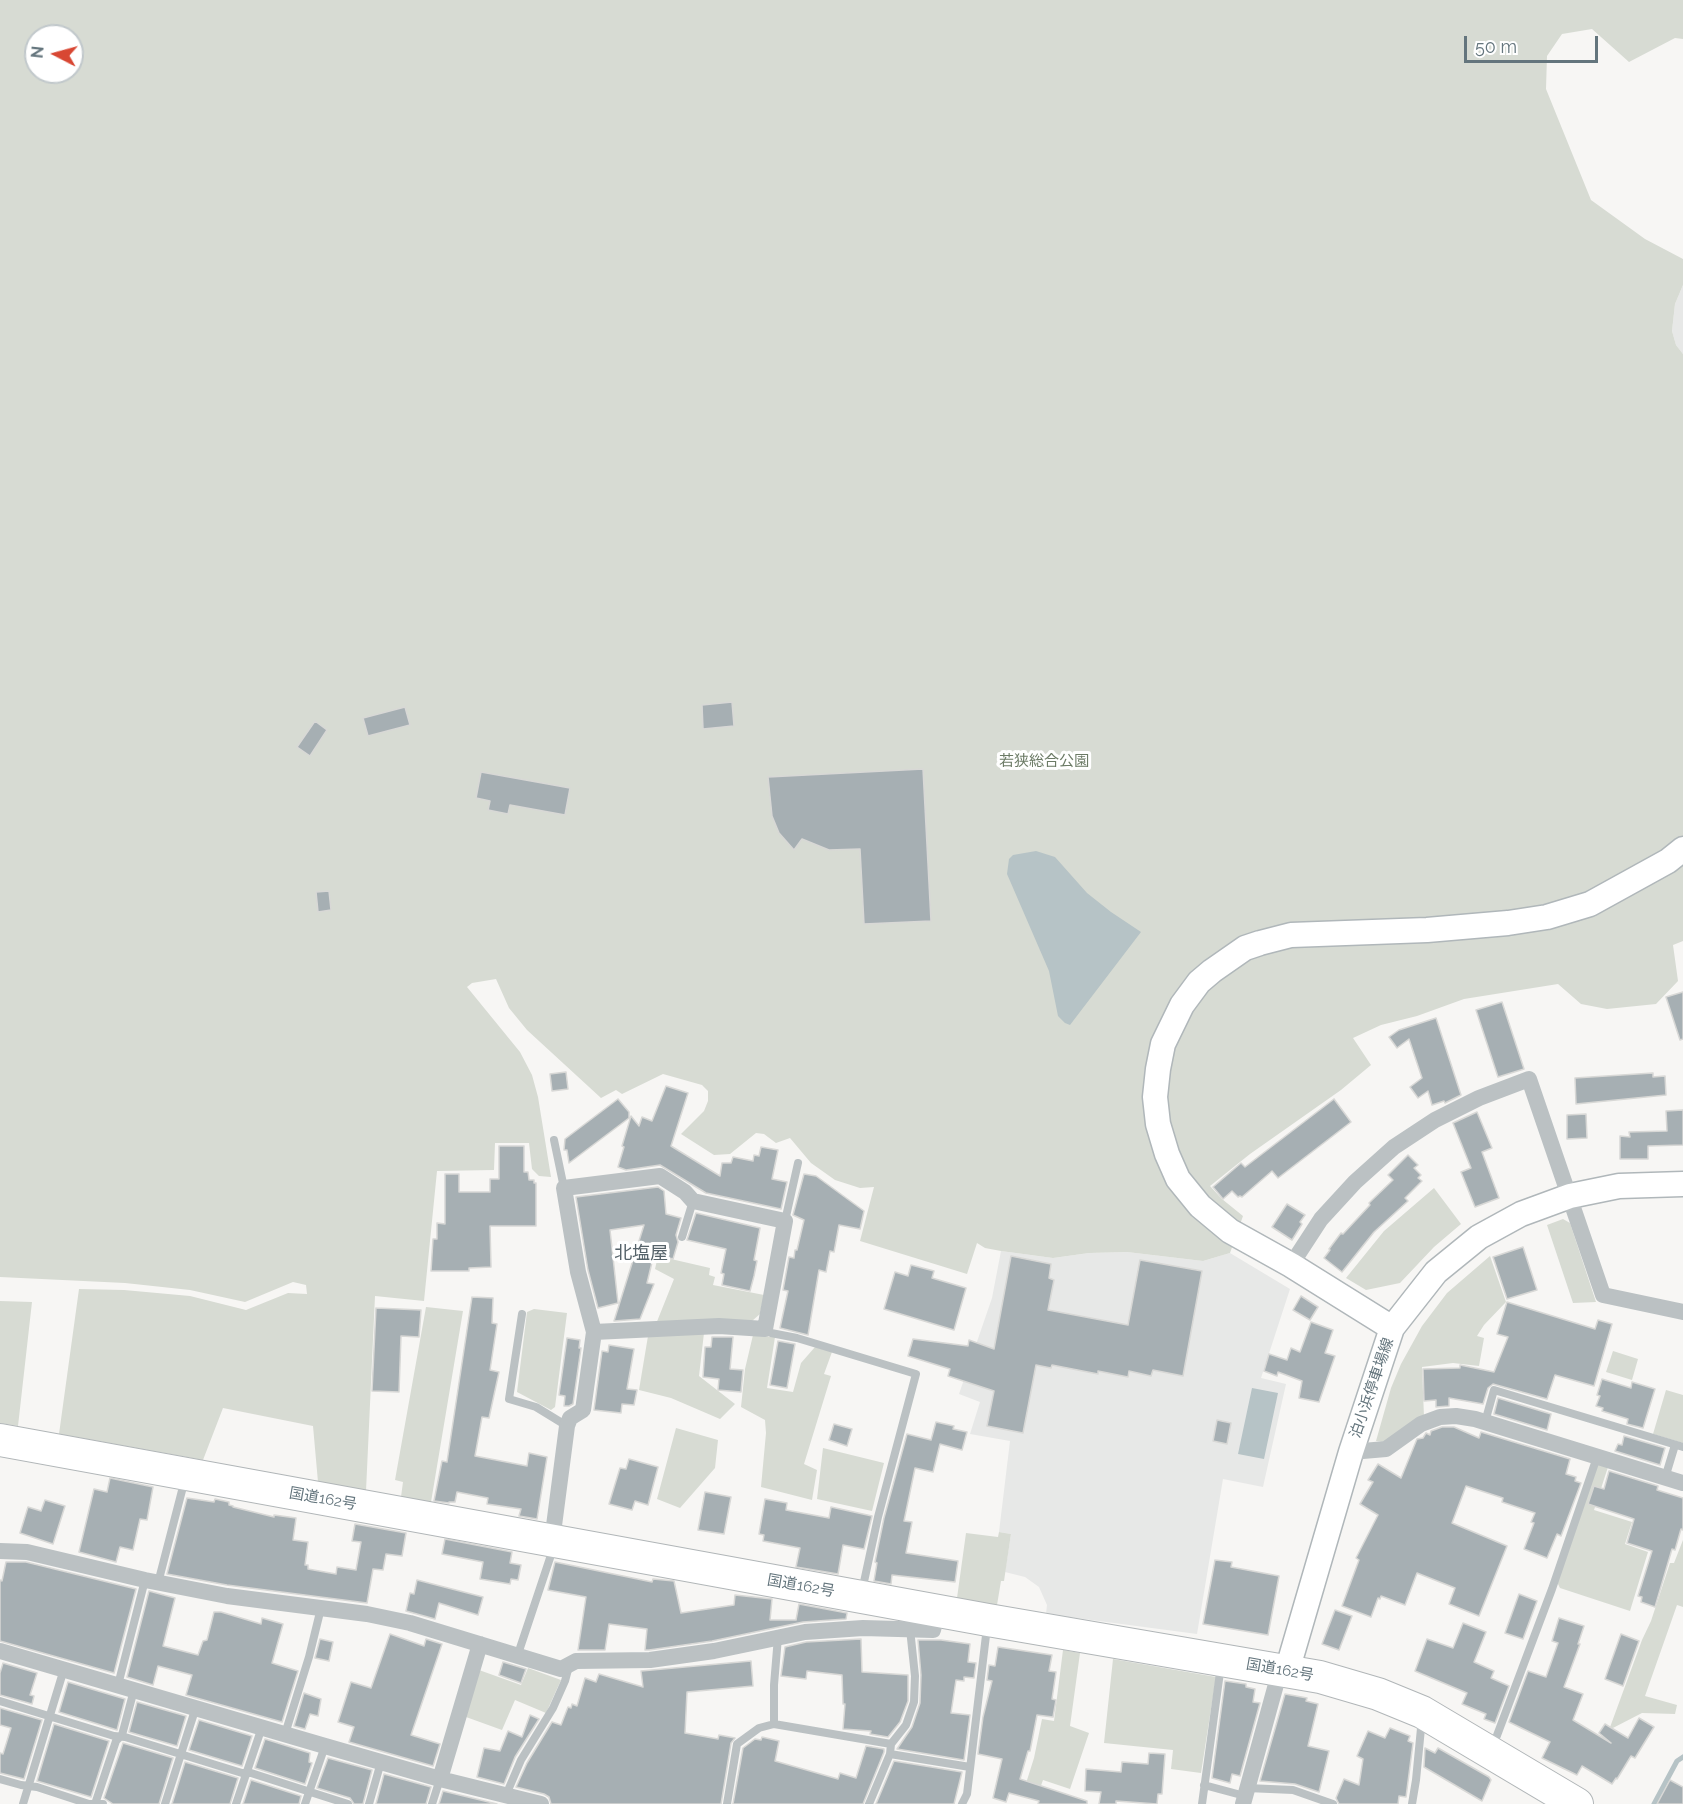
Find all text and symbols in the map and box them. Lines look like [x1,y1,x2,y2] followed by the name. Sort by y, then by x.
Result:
[24,24,84,84] north arrow
[1467,24,1600,62] scale bar
[1475,36,1517,57] text: 50 m
[28,45,48,59] text: N
[999,752,1089,770] park label: 若狭総合公園
[614,1243,668,1265] district label: 北塩屋
[1346,1335,1398,1441] street label: 泊小浜停車場線
[288,1484,358,1514] street label: 国道162号
[766,1571,836,1601] street label: 国道162号
[1245,1655,1315,1685] street label: 国道162号

